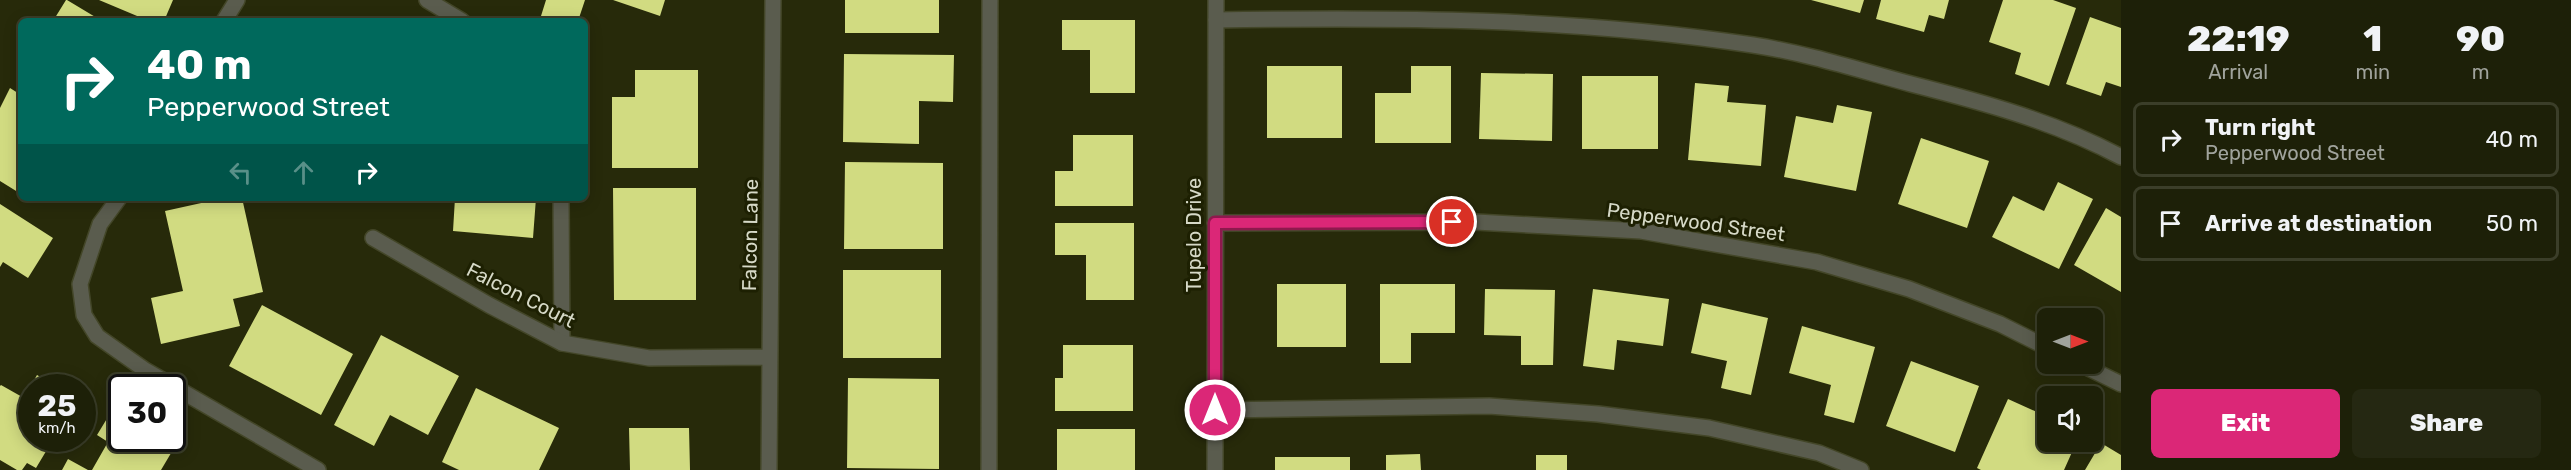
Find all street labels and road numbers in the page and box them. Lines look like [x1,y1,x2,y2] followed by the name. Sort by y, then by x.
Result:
[1182,178,1206,292] street label: Tupelo Drive
[737,179,763,291] street label: Falcon Lane
[1605,198,1787,246] street label: Pepperwood Street
[463,257,580,333] street label: Falcon Court

